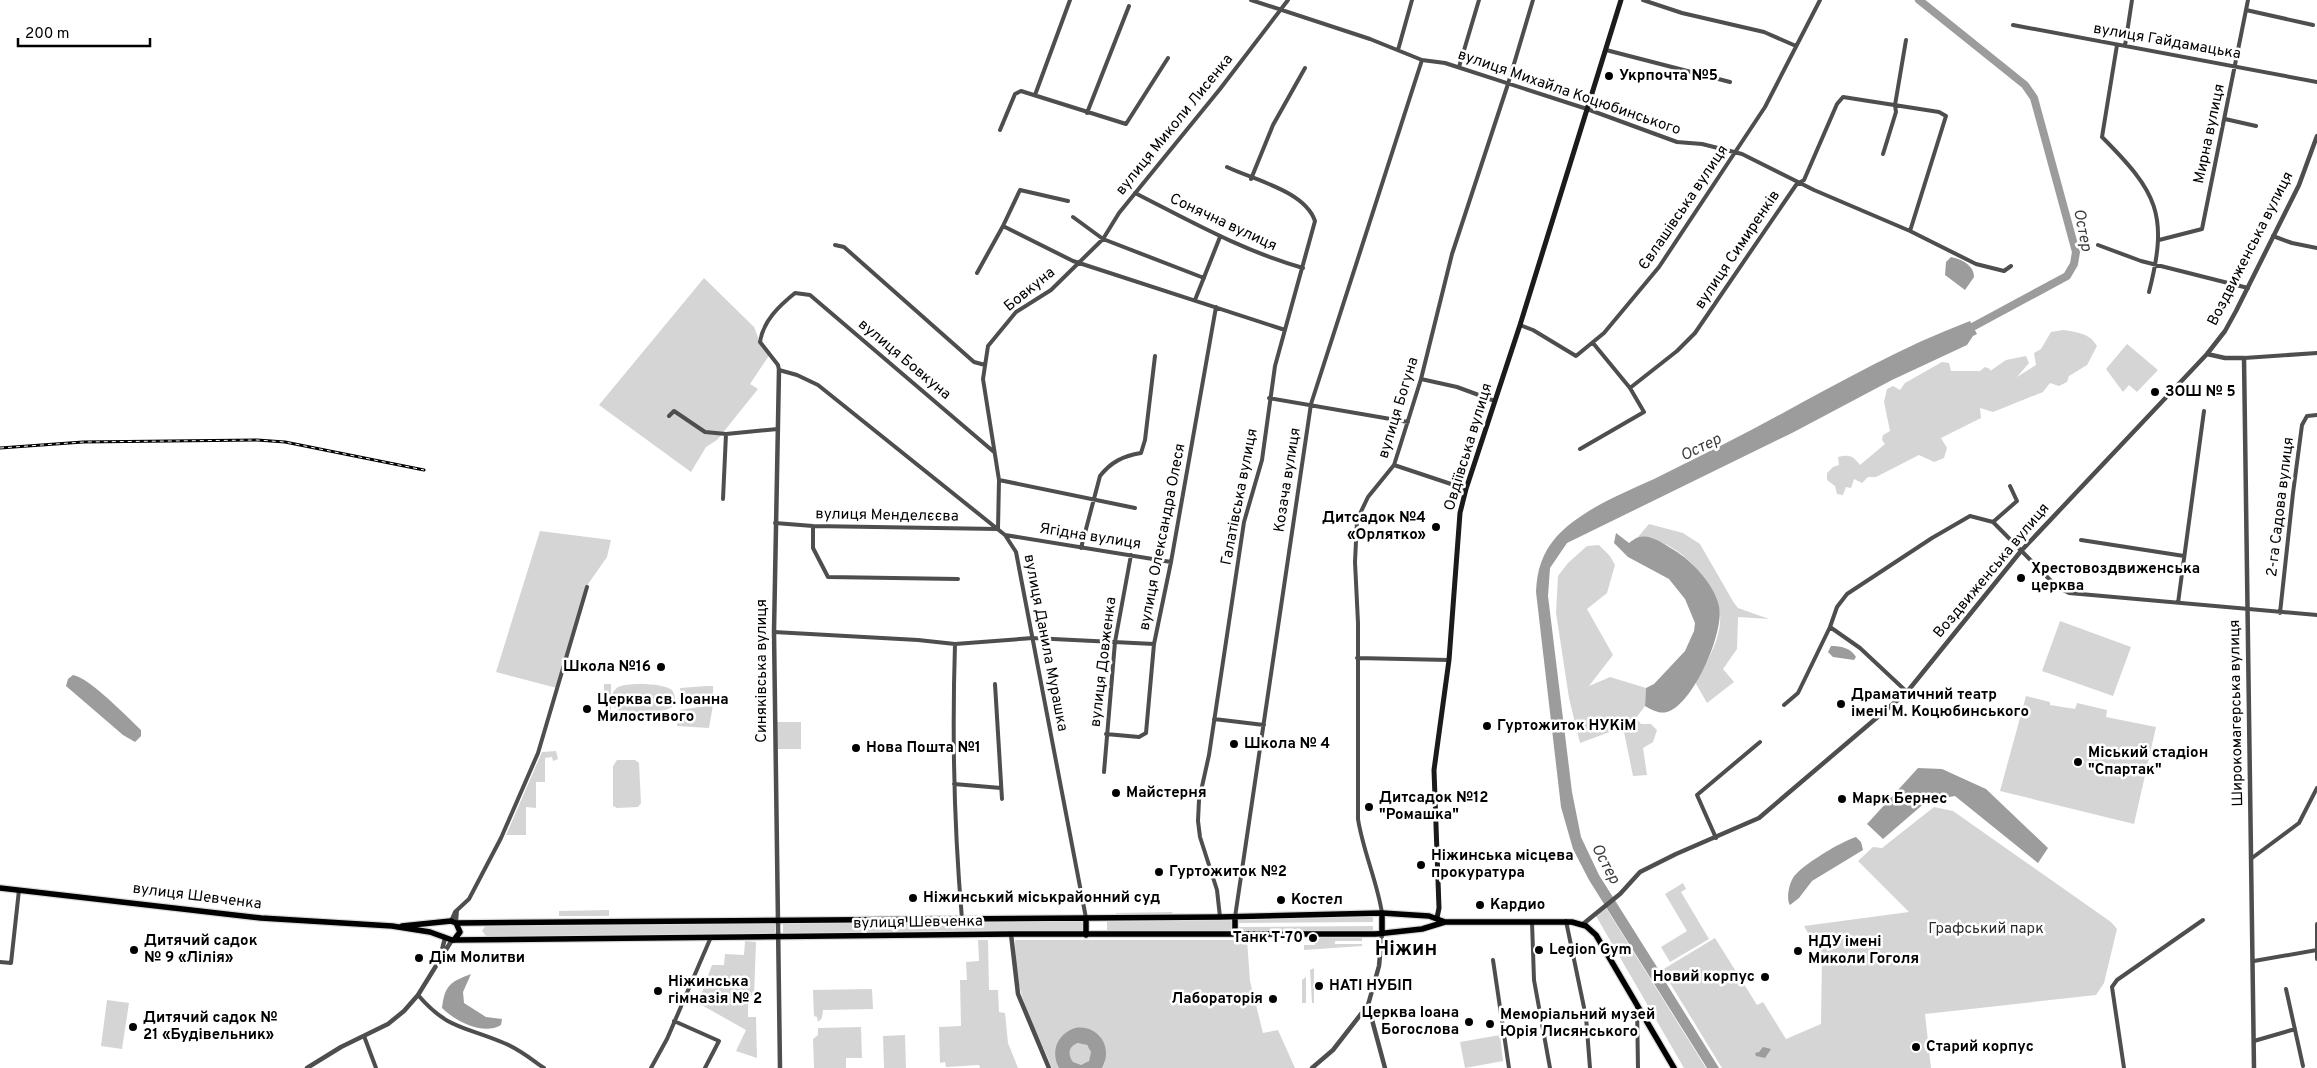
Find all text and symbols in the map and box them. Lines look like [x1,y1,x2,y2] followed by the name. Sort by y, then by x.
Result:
[18,15,150,47] scale bar
[2092,20,2242,64] street label: вулиця Гайдамацька
[25,25,70,44] text: 200 m
[1455,46,1683,140] street label: вулиця Михайла Коцюбинського
[1112,51,1238,199] street label: вулиця Миколи Лисенка
[1619,67,1718,86] place label: Укрпочта №5
[1603,70,1615,82] marker: Укрпочта №5
[2190,82,2230,186] street label: Мирна вулиця
[1635,142,1733,274] street label: Євлашівська вулиця
[2204,169,2298,329] street label: Воздвиженська вулиця
[1691,187,1785,313] street label: вулиця Симиренків
[1166,190,1280,256] street label: Сонячна вулиця
[2068,207,2096,253] water label: Остер
[1001,264,1059,316] street label: Бовкуна
[854,316,954,404] street label: вулиця Бовкуна
[1375,355,1423,461] street label: вулиця Богуна
[1441,381,1497,513] street label: Овдіївська вулиця
[2165,383,2236,402] place label: ЗОШ № 5
[2149,386,2161,398] marker: ЗОШ № 5
[1270,426,1306,534] street label: Козача вулиця
[1217,427,1263,567] street label: Галатівська вулиця
[1677,430,1725,466] water label: Остер
[2263,436,2299,578] street label: 2-га Садова вулиця
[1136,442,1190,632] street label: вулиця Олександра Олеся
[1930,500,2054,642] street label: Воздвиженська вулиця
[815,505,959,527] street label: вулиця Менделєєва
[1322,509,1426,545] place label: Дитсадок №4 «Орлятко»
[1038,520,1142,554] street label: Ягідна вулиця
[1430,521,1442,533] marker: Дитсадок №4 «Орлятко»
[1019,553,1071,733] street label: вулиця Данила Мурашка
[2031,560,2200,596] place label: Хрестовоздвиженська церква
[2015,572,2027,584] marker: Хрестовоздвиженська церква
[1087,596,1121,728] street label: вулиця Довженка
[753,599,772,743] street label: Синяківська вулиця
[2226,619,2248,807] street label: Широкомагерська вулиця
[563,658,651,677] place label: Школа №16
[655,661,667,673] marker: Школа №16
[1851,686,2029,722] place label: Драматичний театр імені М. Коцюбинського
[597,691,729,727] place label: Церква св. Іоанна Милостивого
[1835,698,1847,710] marker: Драматичний театр імені М. Коцюбинського
[581,703,593,715] marker: Церква св. Іоанна Милостивого
[1497,717,1636,736] place label: Гуртожиток НУКіМ
[1481,720,1493,732] marker: Гуртожиток НУКіМ
[1244,735,1330,754] place label: Школа № 4
[1228,738,1240,750] marker: Школа № 4
[866,739,981,758] place label: Нова Пошта №1
[850,742,862,754] marker: Нова Пошта №1
[2088,744,2208,780] place label: Міський стадіон "Спартак"
[2072,756,2084,768] marker: Міський стадіон "Спартак"
[1126,784,1207,803] place label: Майстерня
[1110,787,1122,799] marker: Майстерня
[1379,789,1489,825] place label: Дитсадок №12 "Ромашка"
[1852,790,1947,809] place label: Марк Бернес
[1836,793,1848,805] marker: Марк Бернес
[1363,801,1375,813] marker: Дитсадок №12 "Ромашка"
[1586,840,1624,888] water label: Остер
[1431,847,1574,883] place label: Ніжинська місцева прокуратура
[1415,859,1427,871] marker: Ніжинська місцева прокуратура
[1169,863,1287,882] place label: Гуртожиток №2
[1153,866,1165,878] marker: Гуртожиток №2
[131,880,263,914] street label: вулиця Шевченка
[923,889,1160,908] place label: Ніжинський міськрайонний суд
[1291,891,1343,910] place label: Костел
[907,892,919,904] marker: Ніжинський міськрайонний суд
[1275,894,1287,906] marker: Костел
[1490,896,1545,915] place label: Кардио
[1474,899,1486,911] marker: Кардио
[853,912,983,934] street label: вулиця Шевченка
[1928,920,2044,939] park label: Графський парк
[1233,929,1303,948] place label: Танк Т-70
[144,932,258,968] place label: Дитячий садок № 9 «Лілія»
[1307,932,1319,944] marker: Танк Т-70
[1808,933,1919,969] place label: НДУ імені Миколи Гоголя
[1375,937,1437,963] district label: Ніжин
[1549,941,1632,960] place label: Legion Gym
[128,944,140,956] marker: Дитячий садок № 9 «Лілія»
[1533,944,1545,956] marker: Legion Gym
[1792,945,1804,957] marker: НДУ імені Миколи Гоголя
[429,949,525,968] place label: Дім Молитви
[413,952,425,964] marker: Дім Молитви
[1653,968,1755,987] place label: Новий корпус
[1759,971,1771,983] marker: Новий корпус
[668,973,762,1009] place label: Ніжинська гімназія № 2
[1329,977,1412,996] place label: НАТІ НУБІП
[1313,980,1325,992] marker: НАТІ НУБІП
[652,985,664,997] marker: Ніжинська гімназія № 2
[1172,990,1263,1009] place label: Лабораторія
[1267,993,1279,1005] marker: Лабораторія
[1361,1004,1459,1040] place label: Церква Іоана Богослова
[1500,1006,1655,1042] place label: Меморіальний музей Юрія Лисянського
[143,1009,277,1045] place label: Дитячий садок № 21 «Будівельник»
[1463,1016,1475,1028] marker: Церква Іоана Богослова
[1484,1018,1496,1030] marker: Меморіальний музей Юрія Лисянського
[127,1021,139,1033] marker: Дитячий садок № 21 «Будівельник»
[1926,1038,2034,1057] place label: Старий корпус
[1910,1041,1922,1053] marker: Старий корпус

